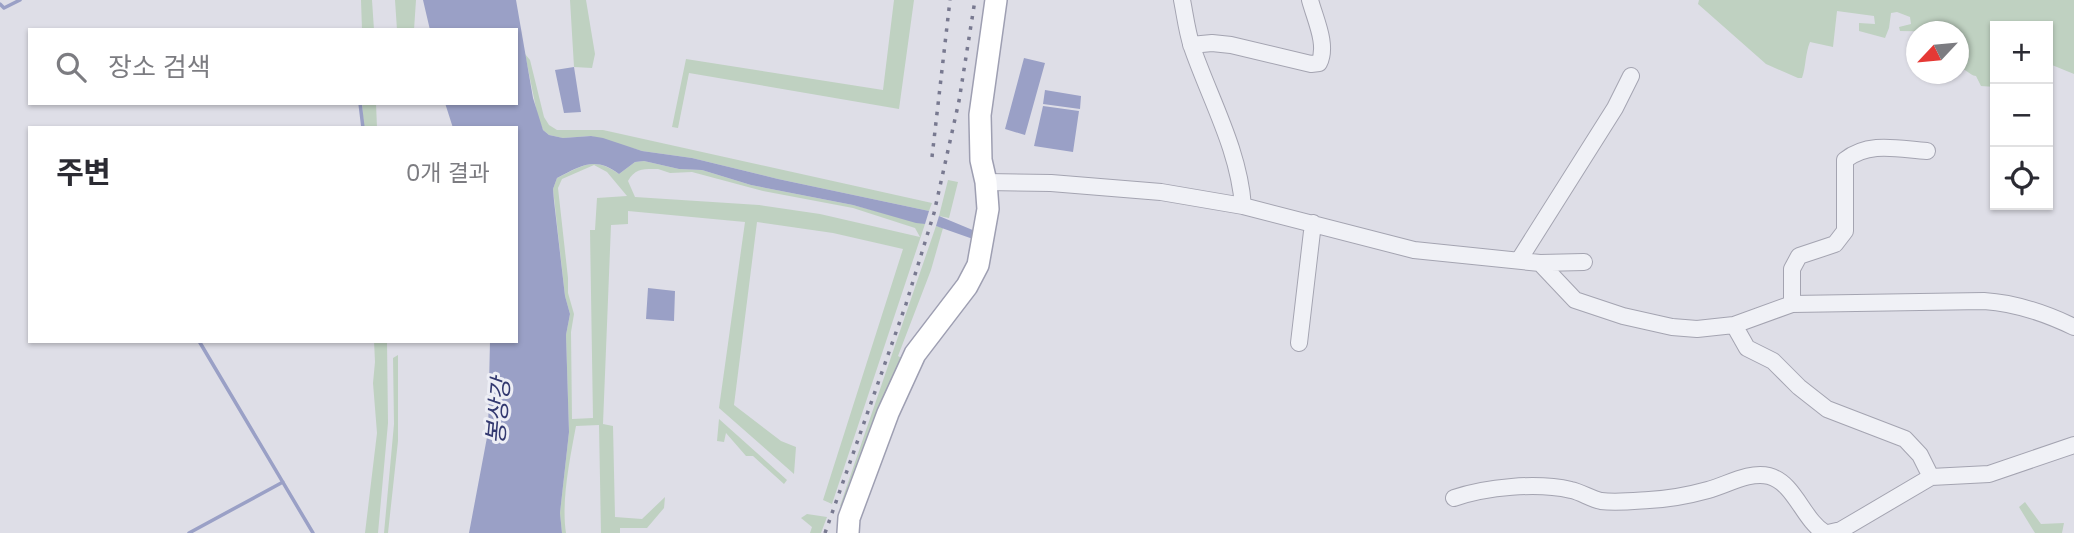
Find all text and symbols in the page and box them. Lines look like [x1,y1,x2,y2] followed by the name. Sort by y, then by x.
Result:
[1906,21,1969,84] north arrow
[1990,21,2053,210] map controls
[1990,21,2053,84] button: +
[28,28,518,105] search box
[52,48,90,86] icon: search
[108,49,211,85] text: 장소 검색
[1990,84,2053,147] button: −
[1990,147,2053,210] button: locate
[56,151,111,194] text: 주변
[406,157,490,189] text: 0개 결과
[479,374,518,445] water label: 봉상강

